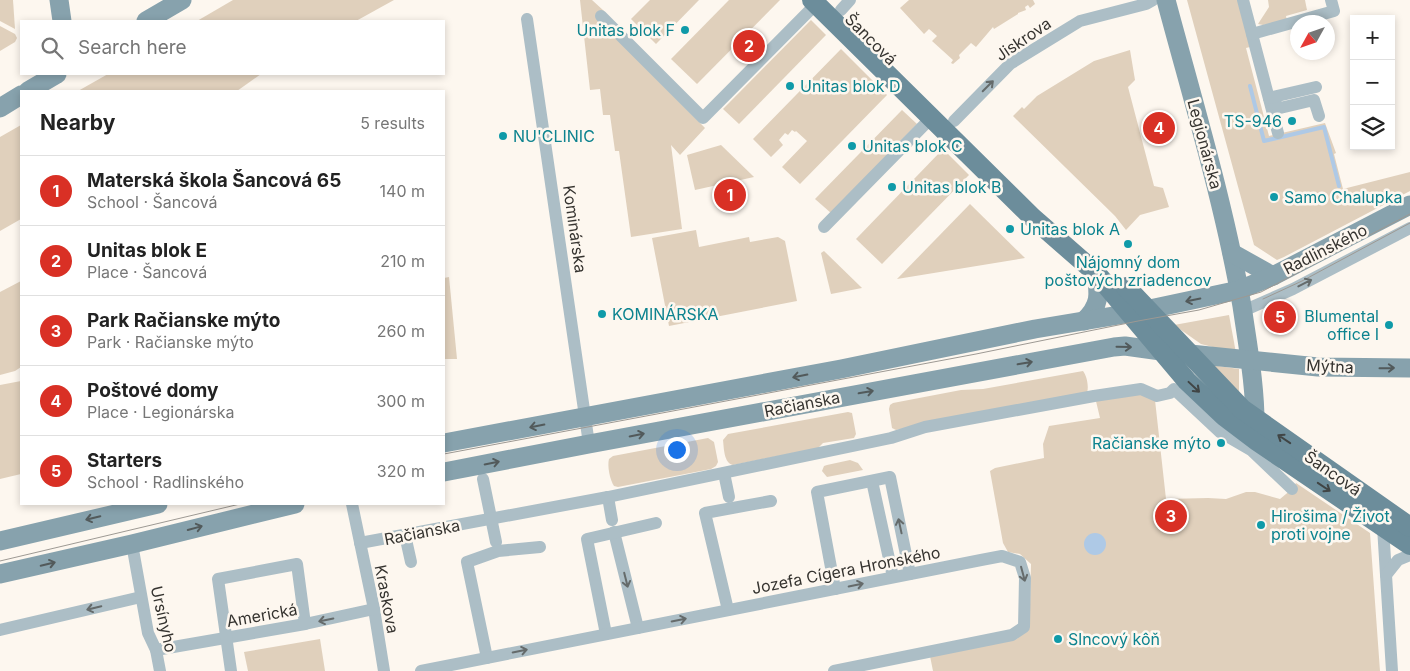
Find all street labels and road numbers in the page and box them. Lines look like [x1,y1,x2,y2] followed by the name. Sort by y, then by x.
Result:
[841,9,901,69] street label: Šancová
[991,13,1055,65] street label: Jiskrova
[1183,97,1227,191] street label: Legionárska
[559,184,591,274] street label: Kominárska
[1280,219,1370,279] street label: Radlinského
[1306,355,1354,377] street label: Mýtna
[762,387,842,421] street label: Račianska
[1301,446,1365,500] street label: Šancová
[382,515,462,549] street label: Račianska
[750,542,942,598] street label: Jozefa Cígera Hronského
[371,563,403,635] street label: Kraskova
[147,584,181,654] street label: Ursínyho
[225,599,299,631] street label: Americká

